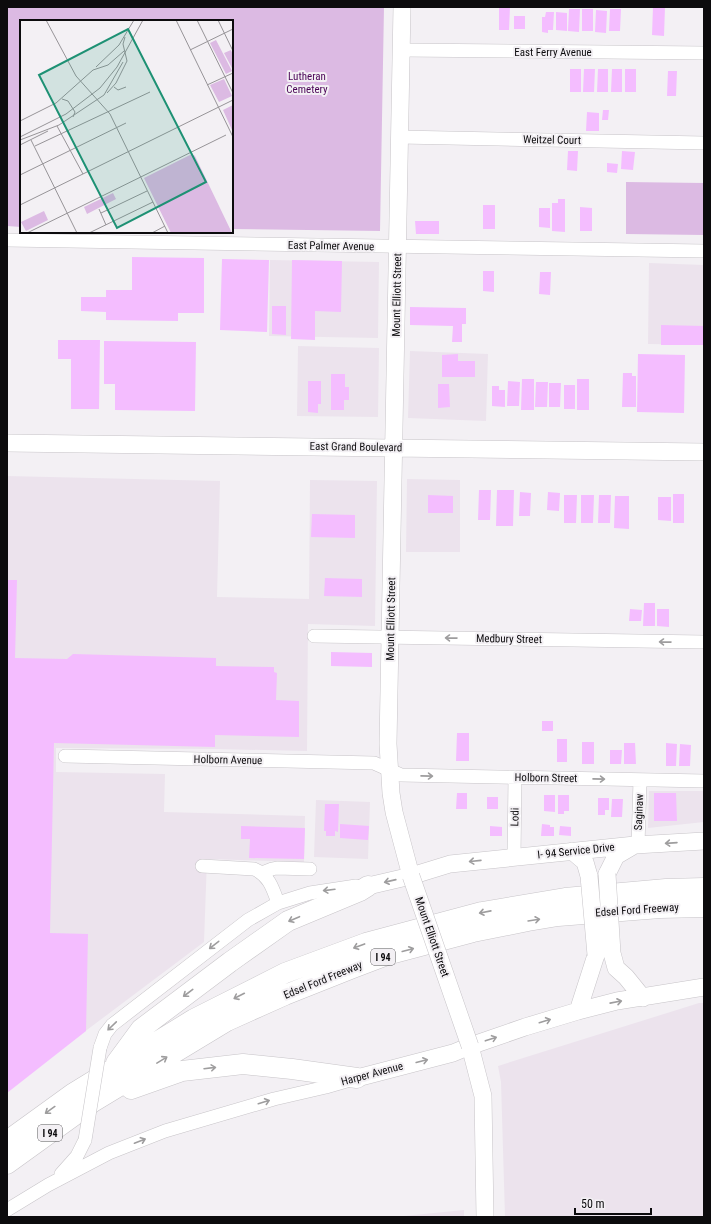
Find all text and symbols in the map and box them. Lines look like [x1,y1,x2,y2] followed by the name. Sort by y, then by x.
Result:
[20,20,233,233] inset map
[514,46,592,59] street label: East Ferry Avenue
[286,70,328,96] park label: Lutheran Cemetery
[523,133,581,147] street label: Weitzel Court
[288,239,374,253] street label: East Palmer Avenue
[390,253,404,337] street label: Mount Elliott Street
[309,440,403,454] street label: East Grand Boulevard
[384,577,398,661] street label: Mount Elliott Street
[476,632,542,646] street label: Medbury Street
[445,635,458,642] one-way arrow
[659,638,672,646] one-way arrow
[194,753,262,767] street label: Holborn Avenue
[514,771,578,785] street label: Holborn Street
[420,772,433,779] one-way arrow
[592,775,605,783] one-way arrow
[632,793,646,831] street label: Saginaw
[508,808,522,826] street label: Lodi
[665,839,678,847] one-way arrow
[537,840,615,862] street label: I- 94 Service Drive
[469,857,482,865] one-way arrow
[383,877,396,885] one-way arrow
[323,886,336,894] one-way arrow
[412,895,452,979] street label: Mount Elliott Street
[595,901,680,919] street label: Edsel Ford Freeway
[479,908,492,916] one-way arrow
[289,916,301,923] one-way arrow
[527,916,540,924] one-way arrow
[209,941,220,950] one-way arrow
[354,942,366,950] one-way arrow
[401,945,414,953] one-way arrow
[371,949,395,965] road number: I 94
[282,958,365,1002] street label: Edsel Ford Freeway
[182,989,193,998] one-way arrow
[234,993,246,1000] one-way arrow
[610,998,623,1006] one-way arrow
[538,1017,551,1024] one-way arrow
[107,1022,117,1031] one-way arrow
[484,1035,496,1043] one-way arrow
[156,1056,167,1064] one-way arrow
[416,1057,429,1064] one-way arrow
[340,1059,404,1089] street label: Harper Avenue
[204,1064,217,1072] one-way arrow
[257,1098,270,1105] one-way arrow
[44,1106,55,1114] one-way arrow
[38,1125,62,1141] road number: I 94
[133,1137,145,1144] one-way arrow
[575,1190,651,1216] scale bar
[581,1197,605,1211] text: 50 m

